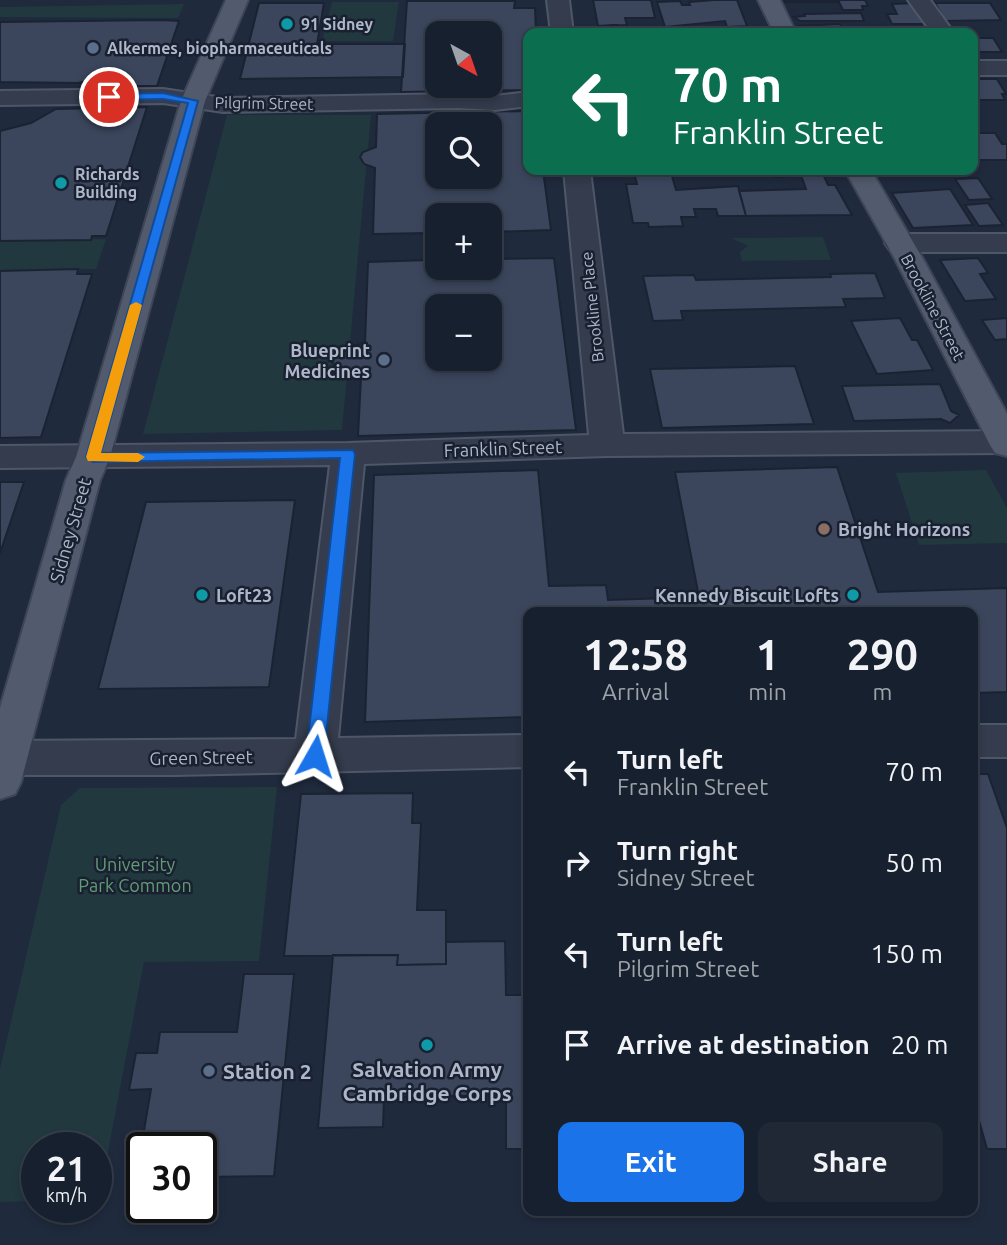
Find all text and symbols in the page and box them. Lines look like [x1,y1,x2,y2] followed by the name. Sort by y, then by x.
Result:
[301,15,374,33] place label: 91 Sidney
[279,16,295,32] marker: 91 Sidney
[425,21,502,98] north arrow
[425,21,502,371] map controls
[107,39,332,57] place label: Alkermes, biopharmaceuticals
[85,40,101,56] marker: Alkermes, biopharmaceuticals
[558,56,649,147] icon: left
[673,56,782,111] text: 70 m
[79,67,139,127] pin
[90,78,128,116] icon: arrive
[214,93,314,113] street label: Pilgrim Street
[425,112,502,189] button: search
[673,114,883,150] text: Franklin Street
[75,165,139,201] place label: Richards Building
[53,175,69,191] marker: Richards Building
[425,203,502,280] button: +
[577,251,607,363] street label: Brookline Place
[897,251,969,364] street label: Brookline Street
[425,294,502,371] button: −
[285,340,370,381] place label: Blueprint Medicines
[376,352,392,368] marker: Blueprint Medicines
[444,436,562,460] street label: Franklin Street
[46,476,94,584] street label: Sidney Street
[838,519,970,539] place label: Bright Horizons
[816,521,832,537] marker: Bright Horizons
[216,585,272,605] place label: Loft23
[655,585,839,605] place label: Kennedy Biscuit Lofts
[194,587,210,603] marker: Loft23
[845,587,861,603] marker: Kennedy Biscuit Lofts
[583,631,688,678] text: 12:58
[756,631,779,678] text: 1
[847,631,918,678] text: 290
[602,679,669,704] text: Arrival
[748,679,787,704] text: min
[872,679,892,704] text: m
[278,719,352,793] position arrow
[617,745,723,774] text: Turn left
[149,746,253,768] street label: Green Street
[558,753,596,791] icon: left
[885,757,943,786] text: 70 m
[617,774,768,799] text: Franklin Street
[617,836,738,865] text: Turn right
[558,844,596,882] icon: right
[885,848,943,877] text: 50 m
[78,854,192,895] park label: University Park Common
[617,865,755,890] text: Sidney Street
[617,927,723,956] text: Turn left
[558,935,596,973] icon: left
[871,939,943,968] text: 150 m
[617,956,759,981] text: Pilgrim Street
[558,1026,596,1064] icon: arrive
[617,1030,870,1059] text: Arrive at destination
[891,1030,948,1059] text: 20 m
[419,1037,435,1053] marker: Salvation Army Cambridge Corps
[342,1057,512,1105] place label: Salvation Army Cambridge Corps
[223,1059,312,1083] place label: Station 2
[201,1063,217,1079] marker: Station 2
[558,1122,744,1202] button: Exit
[758,1122,943,1202] button: Share
[126,1132,217,1223] speed limit sign: 30
[47,1148,86,1188] text: 21
[46,1185,87,1205] text: km/h

